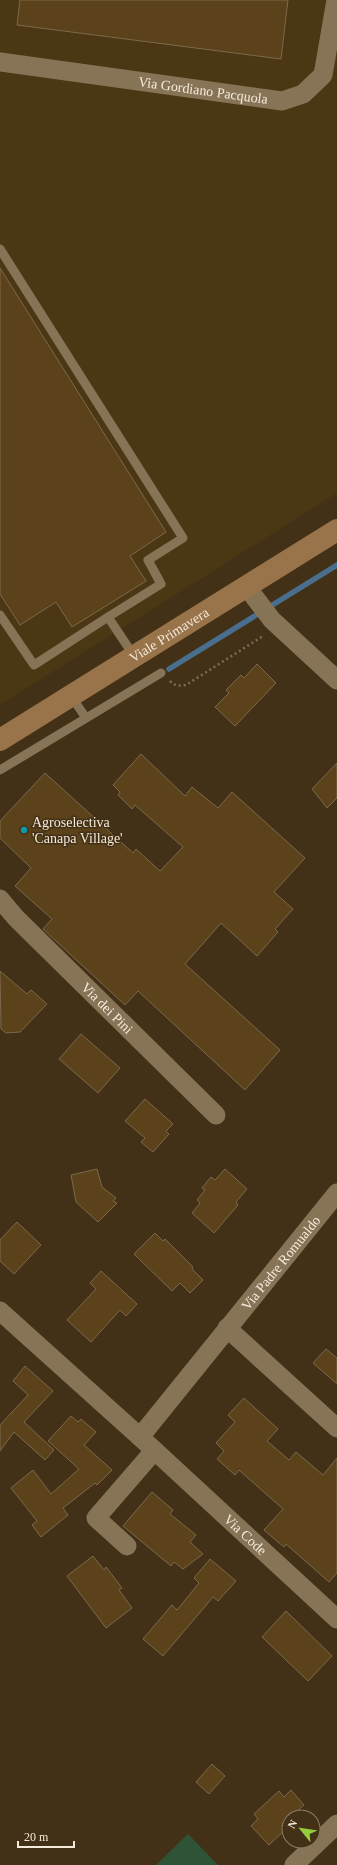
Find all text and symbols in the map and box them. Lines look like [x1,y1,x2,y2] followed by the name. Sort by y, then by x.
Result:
[137,74,270,107] street label: Via Gordiano Pacquola
[127,604,212,665] street label: Viale Primavera
[32,815,123,846] place label: Agroselectiva 'Canapa Village'
[19,825,29,835] marker: Agroselectiva 'Canapa Village'
[78,980,136,1037] street label: Via dei Pini
[239,1213,324,1313] street label: Via Padre Romualdo
[221,1512,270,1558] street label: Via Code
[281,1809,321,1849] north arrow
[285,1818,300,1830] text: N
[18,1823,74,1849] scale bar
[24,1830,49,1844] text: 20 m

